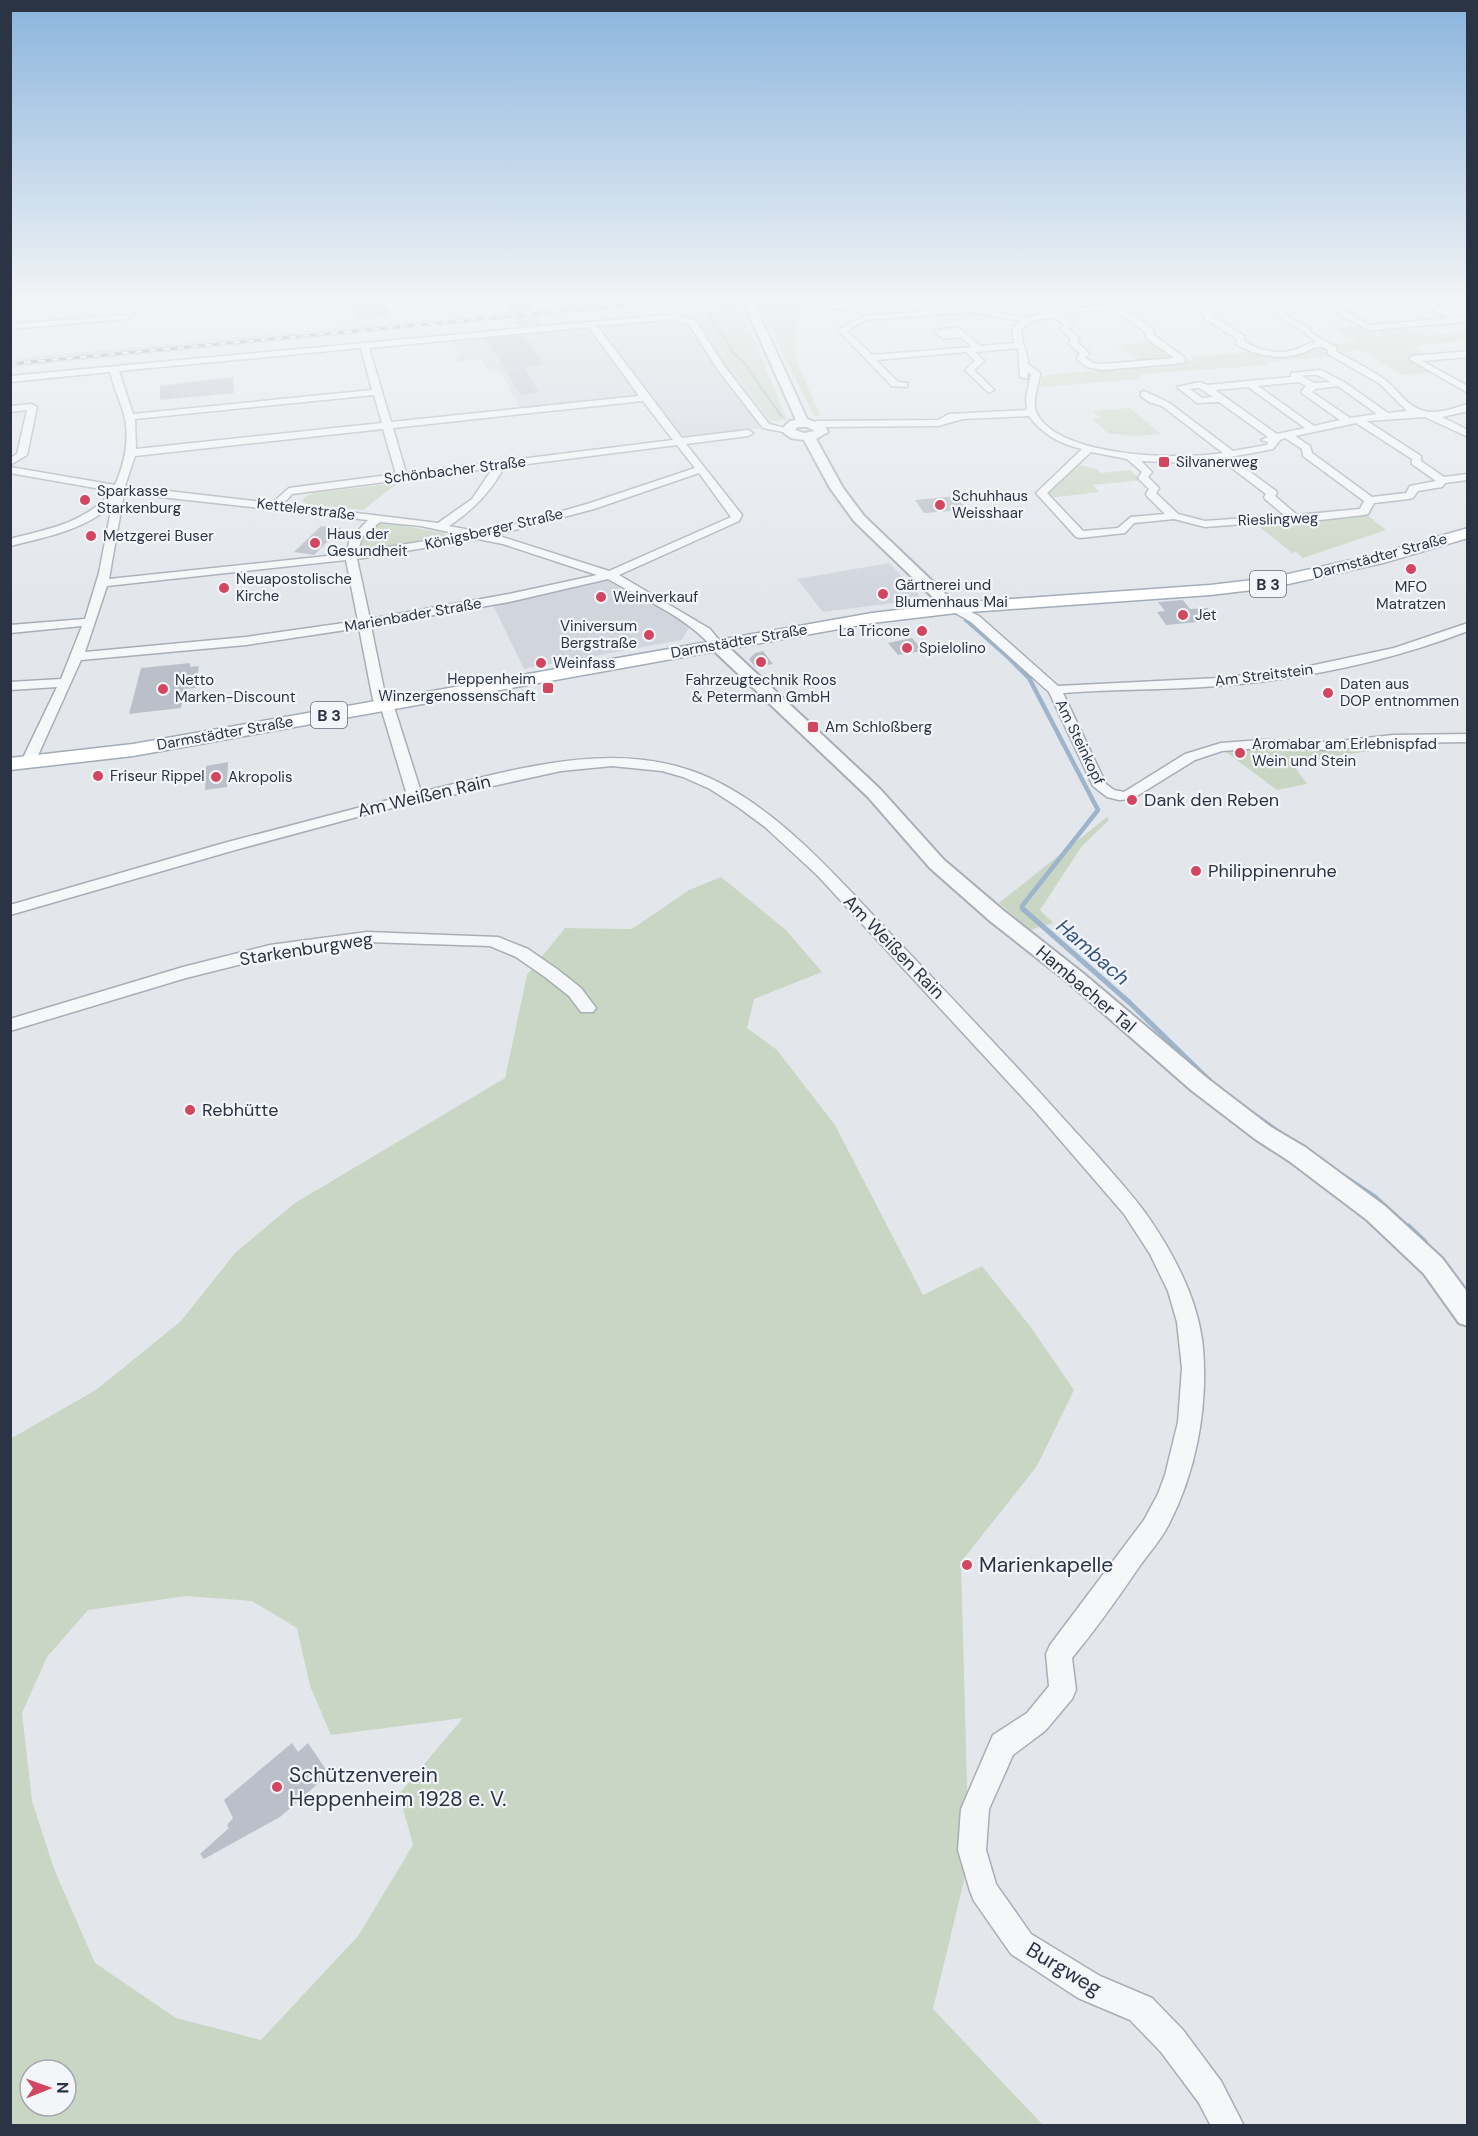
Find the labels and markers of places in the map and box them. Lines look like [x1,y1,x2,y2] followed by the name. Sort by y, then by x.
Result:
[1176,452,1258,472] place label: Silvanerweg
[1157,455,1171,469] marker: Silvanerweg
[97,481,181,518] place label: Sparkasse Starkenburg
[952,486,1028,523] place label: Schuhhaus Weisshaar
[78,493,92,507] marker: Sparkasse Starkenburg
[933,498,947,512] marker: Schuhhaus Weisshaar
[327,524,408,561] place label: Haus der Gesundheit
[103,526,214,546] place label: Metzgerei Buser
[84,529,98,543] marker: Metzgerei Buser
[308,536,322,550] marker: Haus der Gesundheit
[1404,562,1418,576] marker: MFO Matratzen
[236,569,352,606] place label: Neuapostolische Kirche
[895,575,1008,612] place label: Gärtnerei und Blumenhaus Mai
[1376,577,1446,614] place label: MFO Matratzen
[217,581,231,595] marker: Neuapostolische Kirche
[613,587,698,607] place label: Weinverkauf
[876,587,890,601] marker: Gärtnerei und Blumenhaus Mai
[594,590,608,604] marker: Weinverkauf
[1195,605,1217,625] place label: Jet
[1176,608,1190,622] marker: Jet
[560,616,637,653] place label: Viniversum Bergstraße
[839,621,910,641] place label: La Tricone
[915,624,929,638] marker: La Tricone
[642,628,656,642] marker: Viniversum Bergstraße
[919,638,986,658] place label: Spielolino
[900,641,914,655] marker: Spielolino
[553,653,616,673] place label: Weinfass
[754,655,768,669] marker: Fahrzeugtechnik Roos & Petermann GmbH
[534,656,548,670] marker: Weinfass
[378,669,536,706] place label: Heppenheim Winzergenossenschaft
[175,670,296,707] place label: Netto Marken-Discount
[685,670,837,707] place label: Fahrzeugtechnik Roos & Petermann GmbH
[1340,674,1459,711] place label: Daten aus DOP entnommen
[541,681,555,695] marker: Heppenheim Winzergenossenschaft
[156,682,170,696] marker: Netto Marken-Discount
[1321,686,1335,700] marker: Daten aus DOP entnommen
[825,717,932,737] place label: Am Schloßberg
[806,720,820,734] marker: Am Schloßberg
[1252,734,1437,771] place label: Aromabar am Erlebnispfad Wein und Stein
[1233,746,1247,760] marker: Aromabar am Erlebnispfad Wein und Stein
[110,766,205,786] place label: Friseur Rippel
[228,767,292,787] place label: Akropolis
[91,769,105,783] marker: Friseur Rippel
[209,770,223,784] marker: Akropolis
[1144,788,1279,812] place label: Dank den Reben
[1125,793,1139,807] marker: Dank den Reben
[1208,859,1337,883] place label: Philippinenruhe
[1189,864,1203,878] marker: Philippinenruhe
[202,1098,278,1122] place label: Rebhütte
[183,1103,197,1117] marker: Rebhütte
[979,1551,1113,1579] place label: Marienkapelle
[960,1558,974,1572] marker: Marienkapelle
[289,1761,507,1813] place label: Schützenverein Heppenheim 1928 e. V.
[270,1780,284,1794] marker: Schützenverein Heppenheim 1928 e. V.

